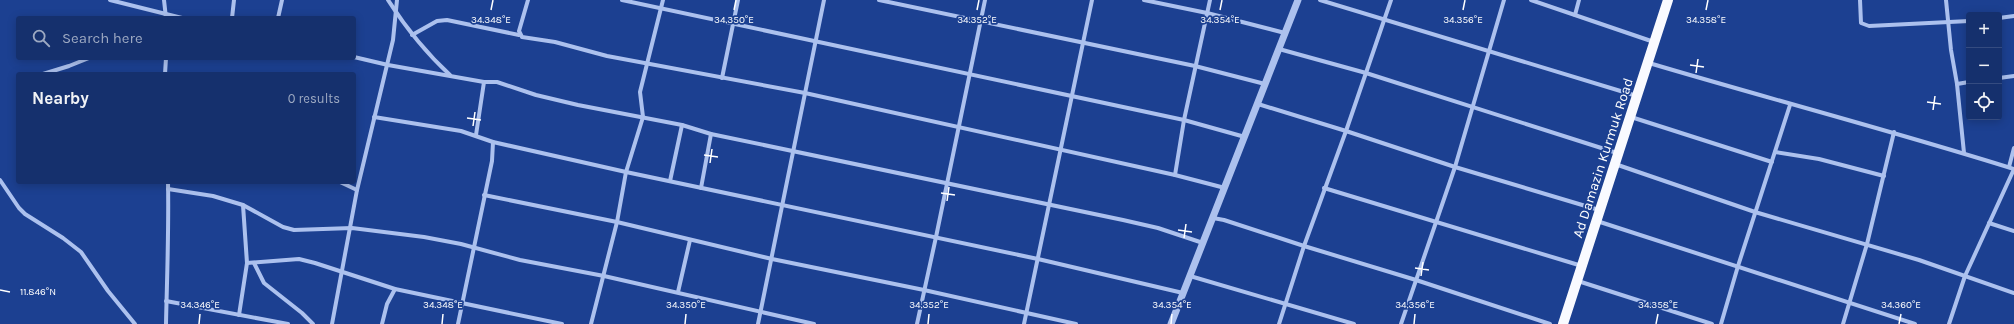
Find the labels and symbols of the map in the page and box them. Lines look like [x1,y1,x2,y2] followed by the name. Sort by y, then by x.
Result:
[471,14,511,26] text: 34.348°E
[714,14,754,26] text: 34.350°E
[957,14,997,26] text: 34.352°E
[1200,14,1240,26] text: 34.354°E
[1443,14,1483,26] text: 34.356°E
[1686,14,1726,26] text: 34.358°E
[1569,76,1637,240] street label: Ad Damazin Kurmuk Road
[20,286,56,298] text: 11.846°N
[180,299,220,311] text: 34.346°E
[423,299,463,311] text: 34.348°E
[666,299,706,311] text: 34.350°E
[909,299,949,311] text: 34.352°E
[1152,299,1192,311] text: 34.354°E
[1395,299,1435,311] text: 34.356°E
[1638,299,1678,311] text: 34.358°E
[1881,299,1921,311] text: 34.360°E

